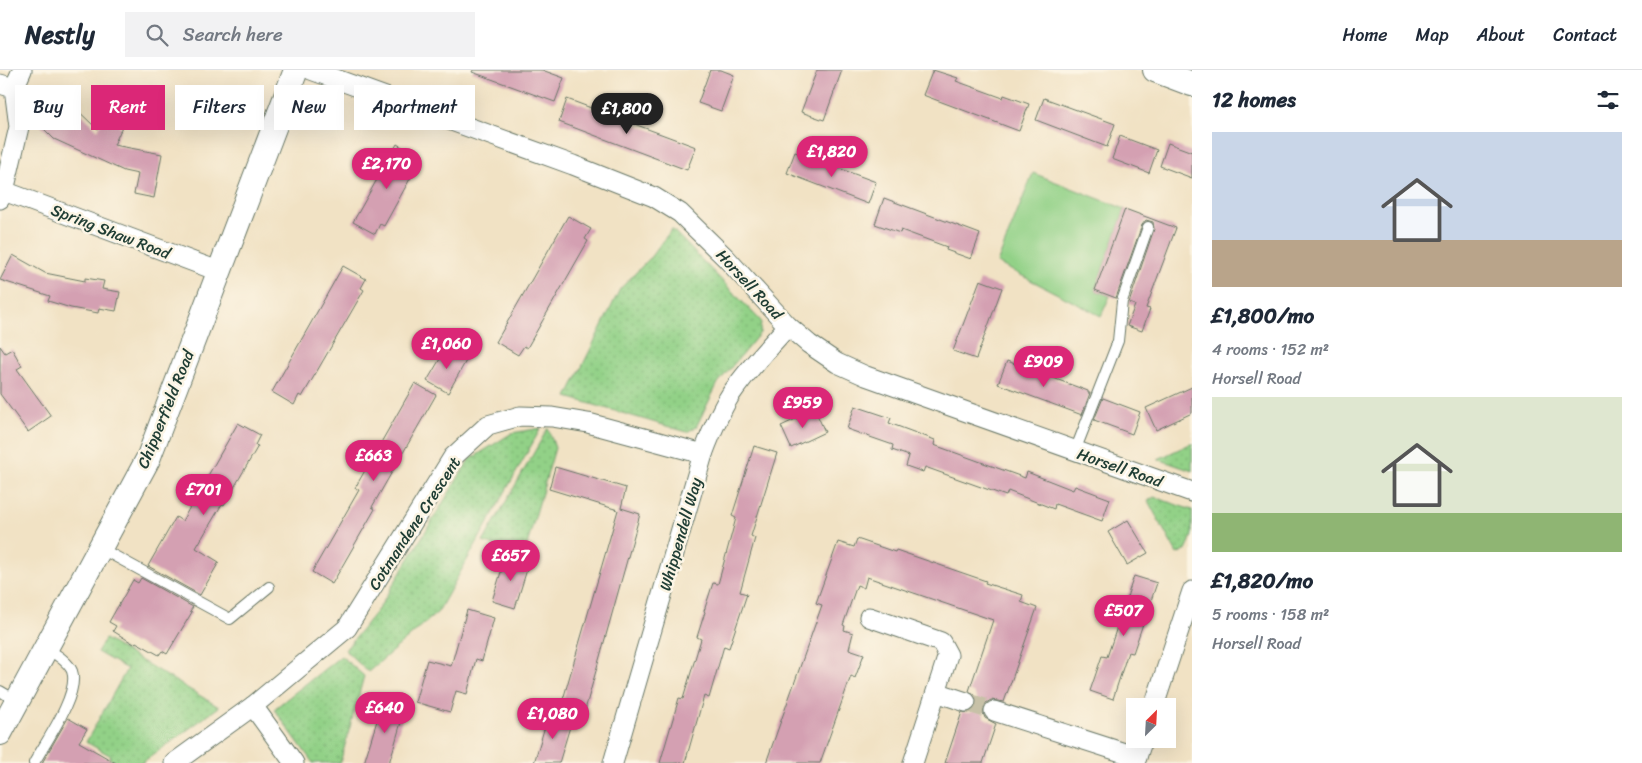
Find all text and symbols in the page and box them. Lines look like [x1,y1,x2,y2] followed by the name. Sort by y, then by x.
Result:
[125,12,475,57] search box
[25,14,95,56] text: Nestly
[183,18,283,51] text: Search here
[1343,19,1388,51] text: Home
[1416,19,1449,51] text: Map
[1477,19,1525,51] text: About
[1553,19,1617,51] text: Contact
[143,21,171,49] icon: search
[1212,81,1296,119] text: 12 homes
[15,85,81,130] chip: Buy
[91,85,165,130] chip: Rent
[175,85,264,130] chip: Filters
[274,85,344,130] chip: New
[354,85,475,130] chip: Apartment
[1594,86,1622,114] icon: filters
[586,92,668,135] pin: £1,800
[602,94,652,123] text: £1,800
[791,136,873,178] pin: £1,820
[808,137,856,166] text: £1,820
[346,148,428,190] pin: £2,170
[363,149,411,178] text: £2,170
[1372,165,1462,255] icon: home
[47,195,176,268] street label: Spring Shaw Road
[709,242,792,328] street label: Horsell Road
[1212,297,1314,335] text: £1,800/mo
[406,328,488,370] pin: £1,060
[423,329,471,358] text: £1,060
[1212,335,1329,364] text: 4 rooms · 152 m²
[129,344,203,473] street label: Chipperfield Road
[1014,346,1074,388] pin: £909
[1025,347,1063,376] text: £909
[1212,364,1301,393] text: Horsell Road
[773,386,833,429] pin: £959
[784,388,822,417] text: £959
[1372,430,1462,520] icon: home
[1073,439,1168,496] street label: Horsell Road
[344,440,404,482] pin: £663
[356,441,392,470] text: £663
[360,450,469,596] street label: Cotmandene Crescent
[650,473,711,594] street label: Whippendell Way
[174,474,234,516] pin: £701
[187,475,221,504] text: £701
[481,540,541,582] pin: £657
[493,541,529,570] text: £657
[1212,562,1313,600] text: £1,820/mo
[1094,594,1154,637] pin: £507
[1105,596,1143,625] text: £507
[1212,600,1329,629] text: 5 rooms · 158 m²
[1212,629,1301,658] text: Horsell Road
[355,692,415,734] pin: £640
[366,693,404,722] text: £640
[512,698,594,740] pin: £1,080
[1126,698,1176,748] north arrow
[1126,698,1176,748] map controls
[528,699,578,728] text: £1,080

